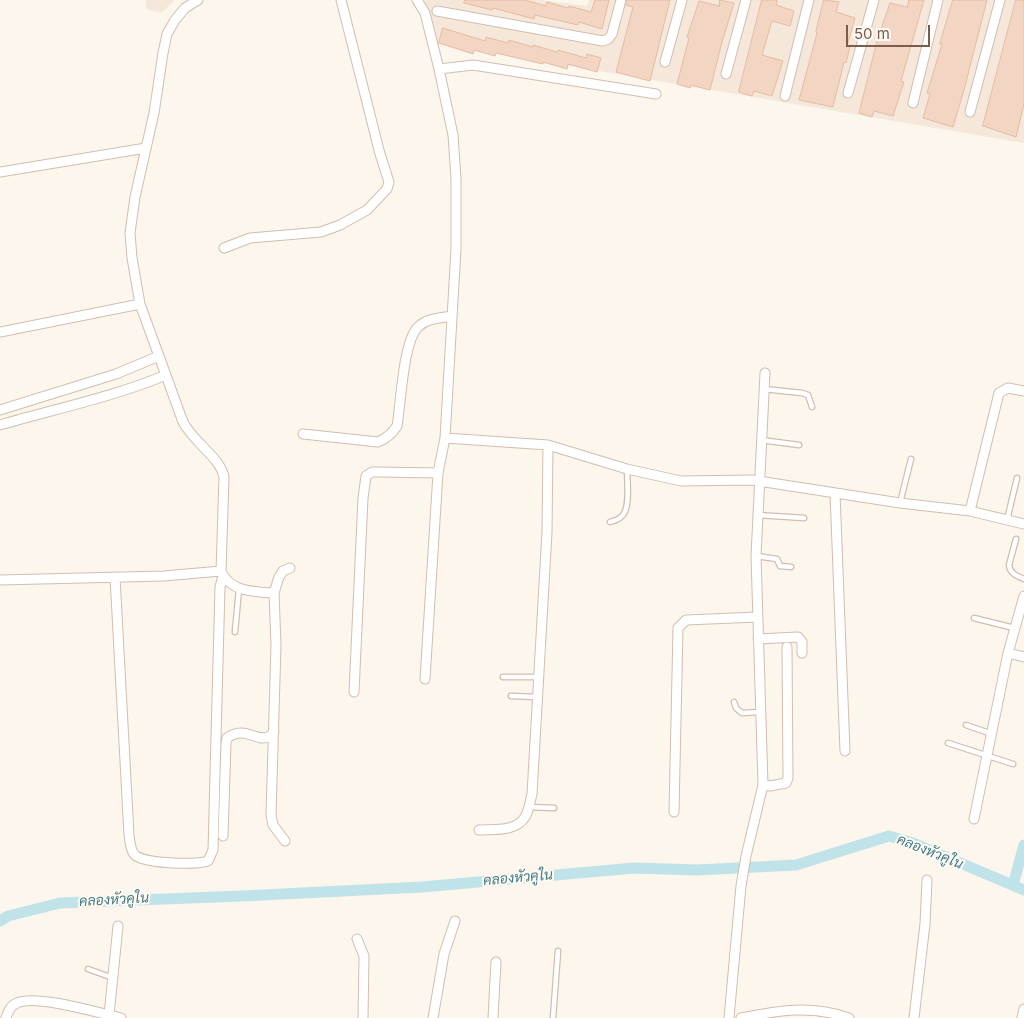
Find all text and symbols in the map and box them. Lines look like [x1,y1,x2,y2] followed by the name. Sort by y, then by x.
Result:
[849,15,933,47] scale bar
[854,24,890,43] text: 50 m
[894,831,966,873] water label: คลองหัวคูใน
[482,867,554,889] water label: คลองหัวคูใน
[79,890,149,910] water label: คลองหัวคูใน

